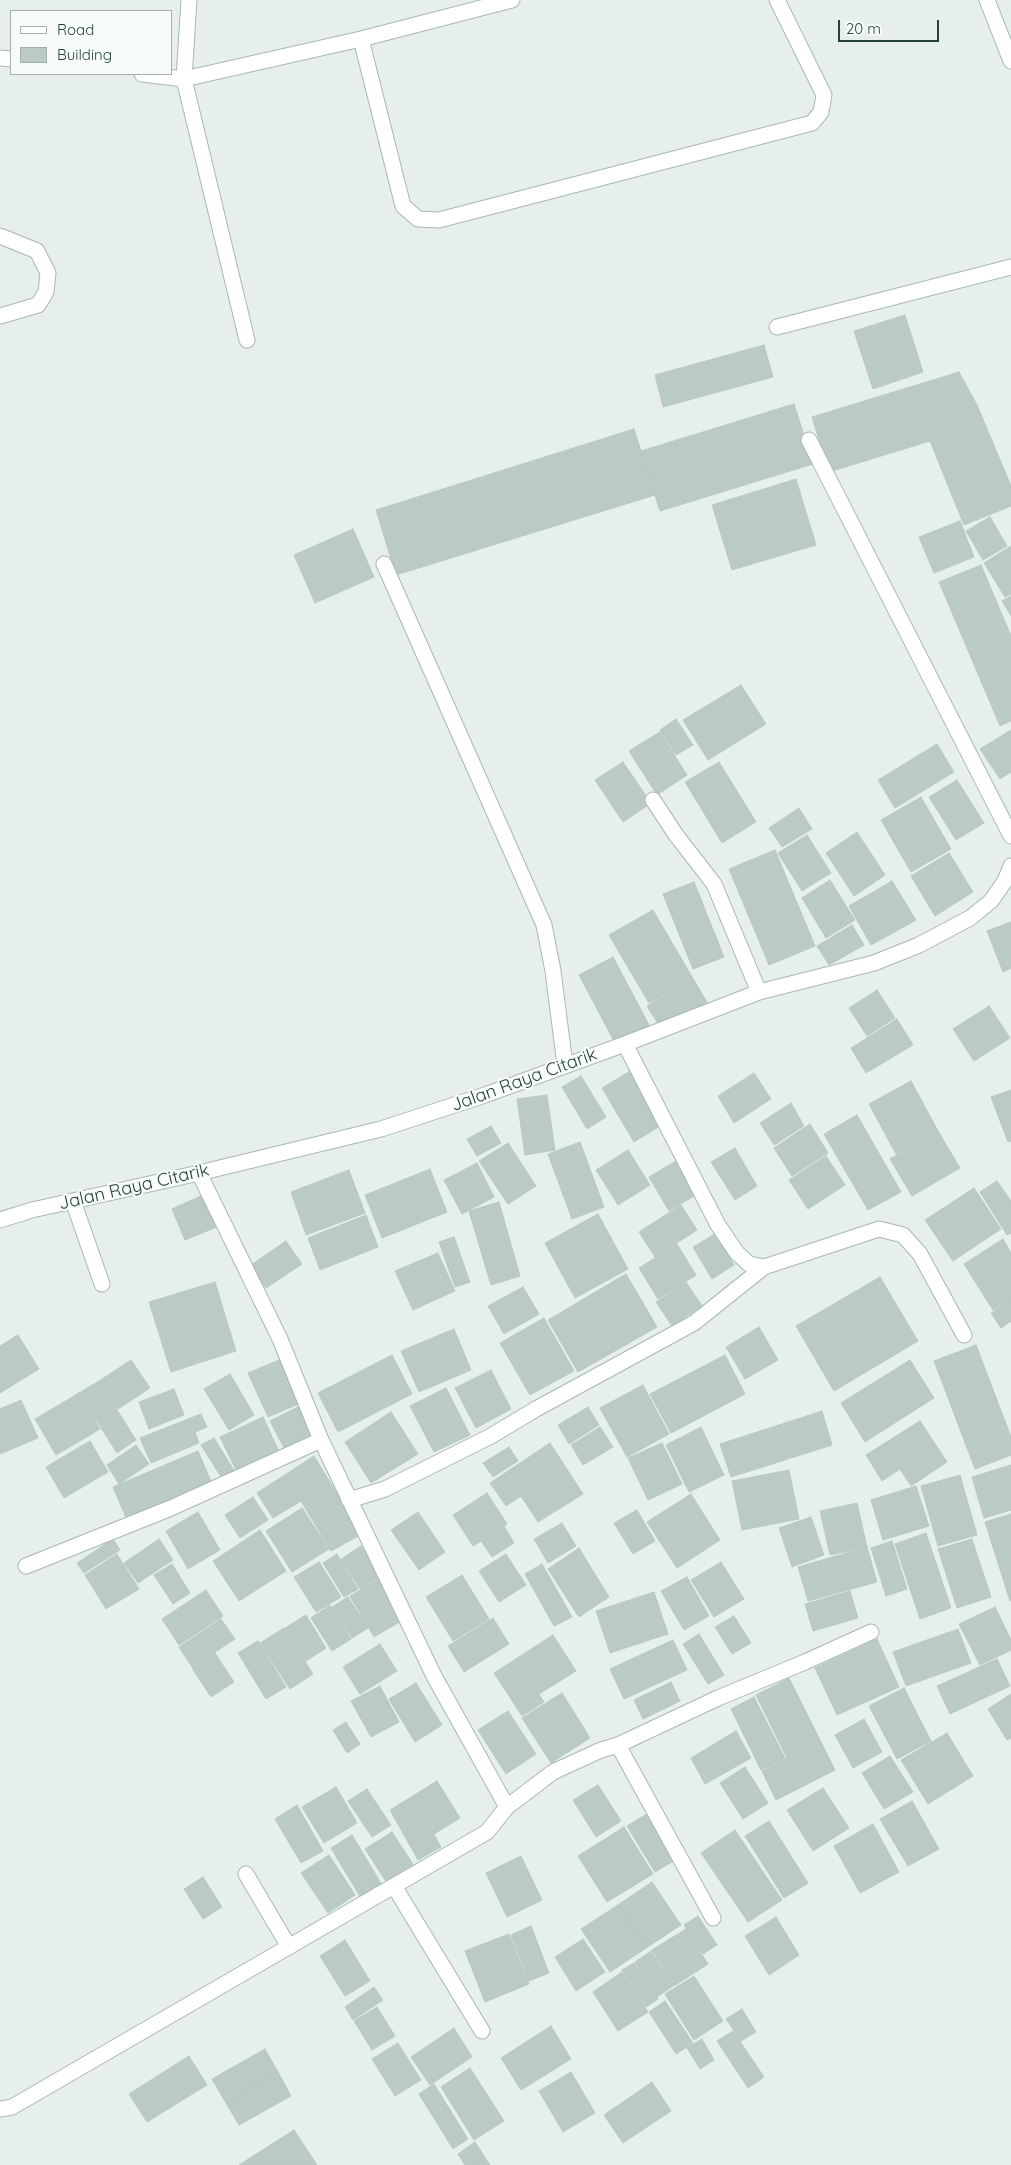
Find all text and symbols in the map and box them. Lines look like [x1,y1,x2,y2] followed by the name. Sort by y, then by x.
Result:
[10,10,172,75] legend
[841,10,942,42] scale bar
[846,19,881,38] text: 20 m
[57,20,94,39] text: Road
[57,45,112,64] text: Building
[448,1044,600,1116] street label: Jalan Raya Citarik
[57,1159,211,1215] street label: Jalan Raya Citarik

